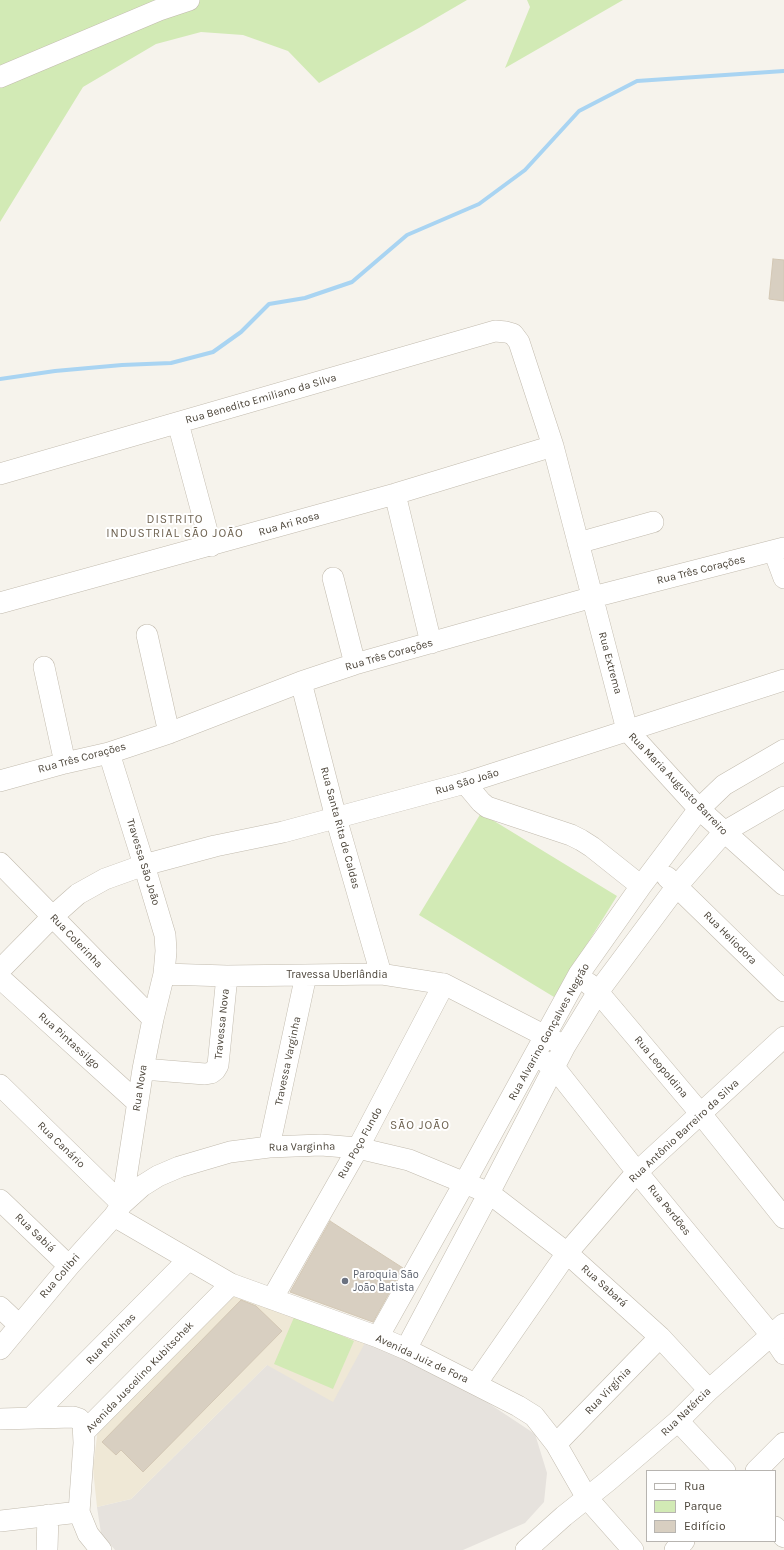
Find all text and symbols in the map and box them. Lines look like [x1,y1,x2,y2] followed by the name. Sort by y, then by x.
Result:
[184,371,338,427] street label: Rua Benedito Emiliano da Silva
[257,509,321,539] street label: Rua Ari Rosa
[106,513,244,541] district label: DISTRITO INDUSTRIAL SÃO JOÃO
[655,553,747,587] street label: Rua Três Corações
[595,630,625,696] street label: Rua Extrema
[344,636,434,674] street label: Rua Três Corações
[625,730,731,838] street label: Rua Maria Augusto Barreiro
[36,740,128,776] street label: Rua Três Corações
[317,765,363,891] street label: Rua Santa Rita de Caldas
[434,766,500,798] street label: Rua São João
[124,817,162,907] street label: Travessa São João
[701,909,759,967] street label: Rua Heliodora
[47,911,105,971] street label: Rua Colerinha
[506,961,592,1103] street label: Rua Alvarino Gonçalves Negrão
[286,968,388,982] street label: Travessa Uberlândia
[212,988,232,1060] street label: Travessa Nova
[35,1010,103,1072] street label: Rua Pintassilgo
[272,1015,304,1107] street label: Travessa Varginha
[631,1033,691,1101] street label: Rua Leopoldina
[130,1064,150,1112] street label: Rua Nova
[626,1076,742,1186] street label: Rua Antônio Barreiro da Silva
[335,1105,385,1181] street label: Rua Poço Fundo
[35,1119,87,1171] street label: Rua Canário
[390,1119,450,1133] district label: SÃO JOÃO
[269,1140,335,1154] street label: Rua Varginha
[644,1182,694,1238] street label: Rua Perdões
[12,1211,58,1255] street label: Rua Sabiá
[37,1251,83,1301] street label: Rua Colibri
[578,1262,630,1310] street label: Rua Sabará
[353,1268,419,1294] place label: Paroquia São João Batista
[340,1276,350,1286] marker: Paroquia São João Batista
[83,1311,139,1367] street label: Rua Rolinhas
[83,1319,197,1435] street label: Avenida Juscelino Kubitschek
[374,1332,470,1386] street label: Avenida Juiz de Fora
[582,1365,634,1417] street label: Rua Virgínia
[658,1385,714,1439] street label: Rua Natércia
[646,1470,776,1542] legend
[684,1479,705,1493] text: Rua
[684,1499,722,1513] text: Parque
[684,1519,725,1533] text: Edifício

